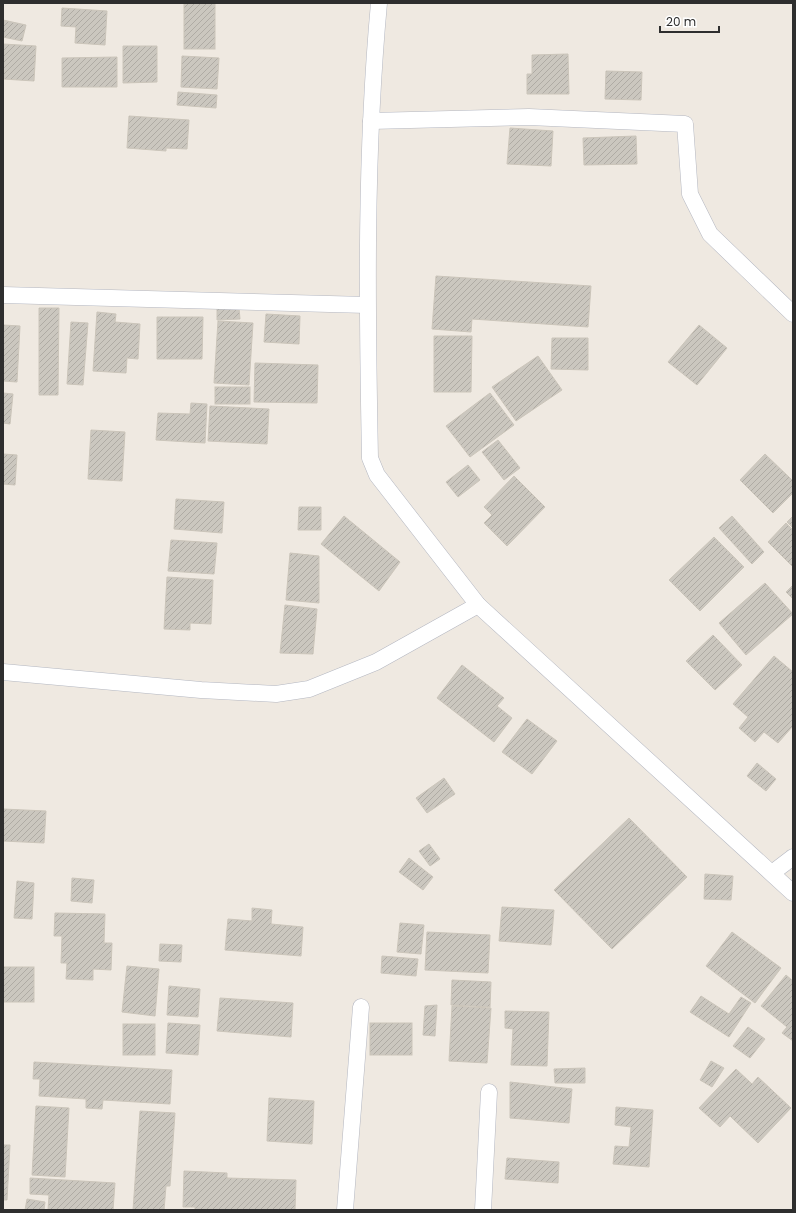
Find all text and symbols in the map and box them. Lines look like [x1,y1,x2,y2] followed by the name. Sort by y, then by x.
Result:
[660,8,719,34] scale bar
[666,13,696,30] text: 20 m

